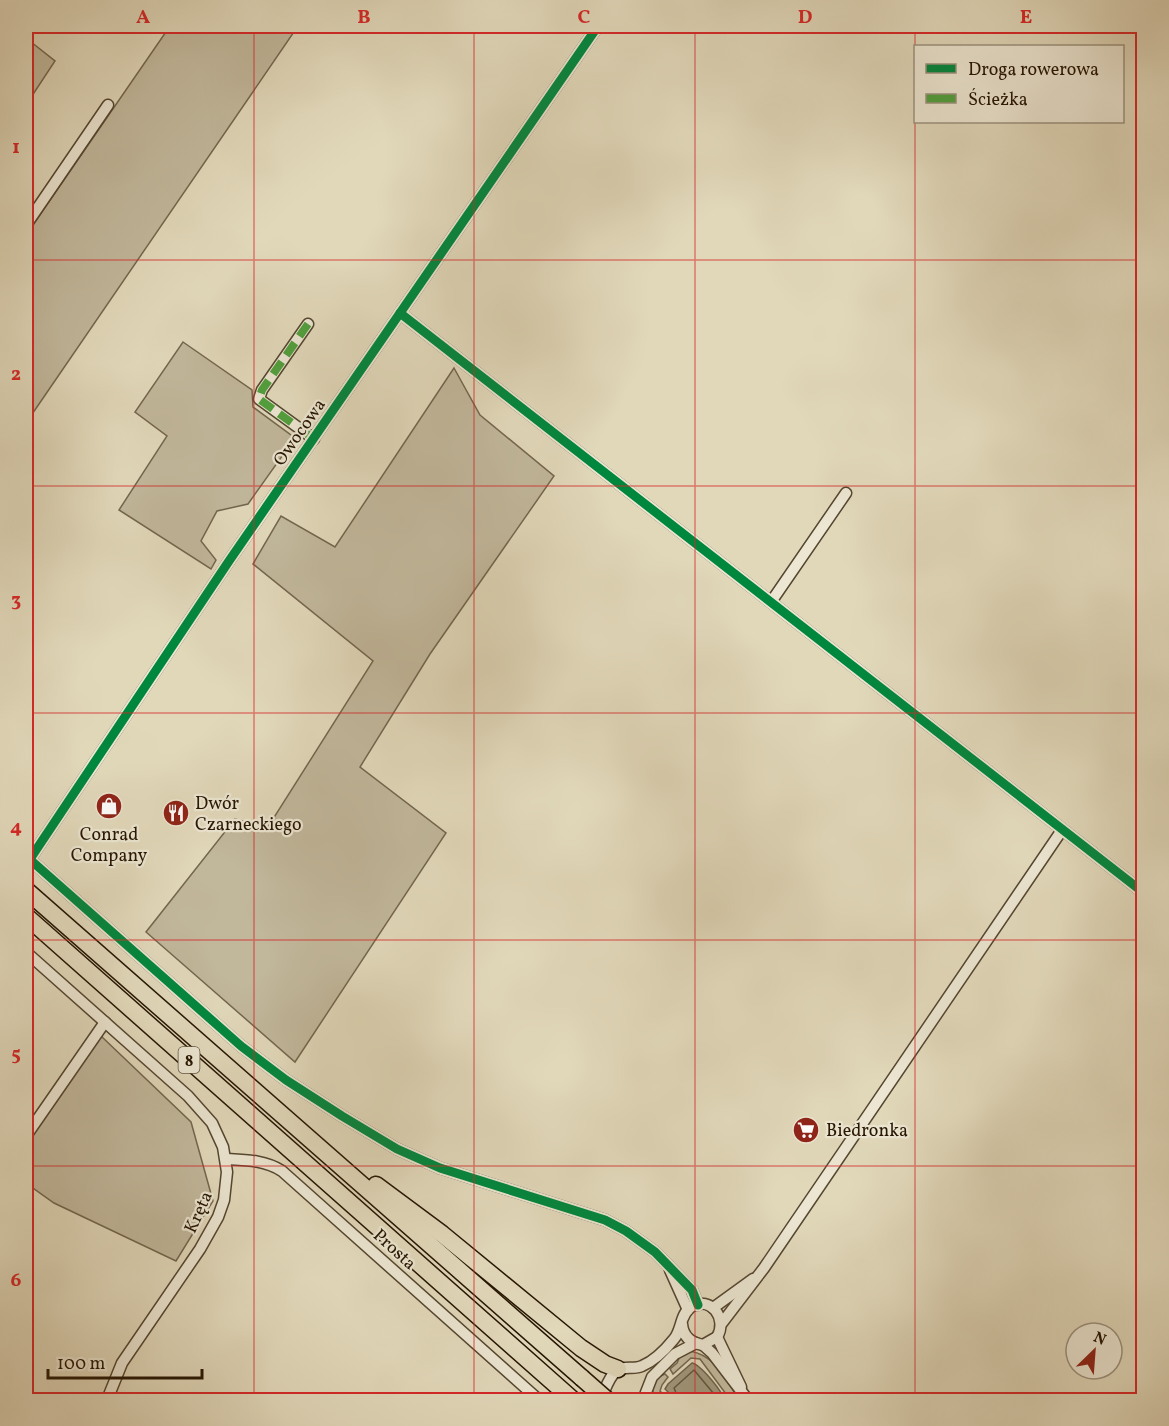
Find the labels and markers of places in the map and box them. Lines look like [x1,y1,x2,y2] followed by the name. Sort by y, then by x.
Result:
[94,791,124,821] shop icon: Conrad Company
[195,792,302,838] place label: Dwór Czarneckiego
[161,798,191,828] restaurant icon: Dwór Czarneckiego
[71,823,147,869] place label: Conrad Company
[791,1115,821,1145] supermarket icon: Biedronka
[826,1119,908,1144] place label: Biedronka

